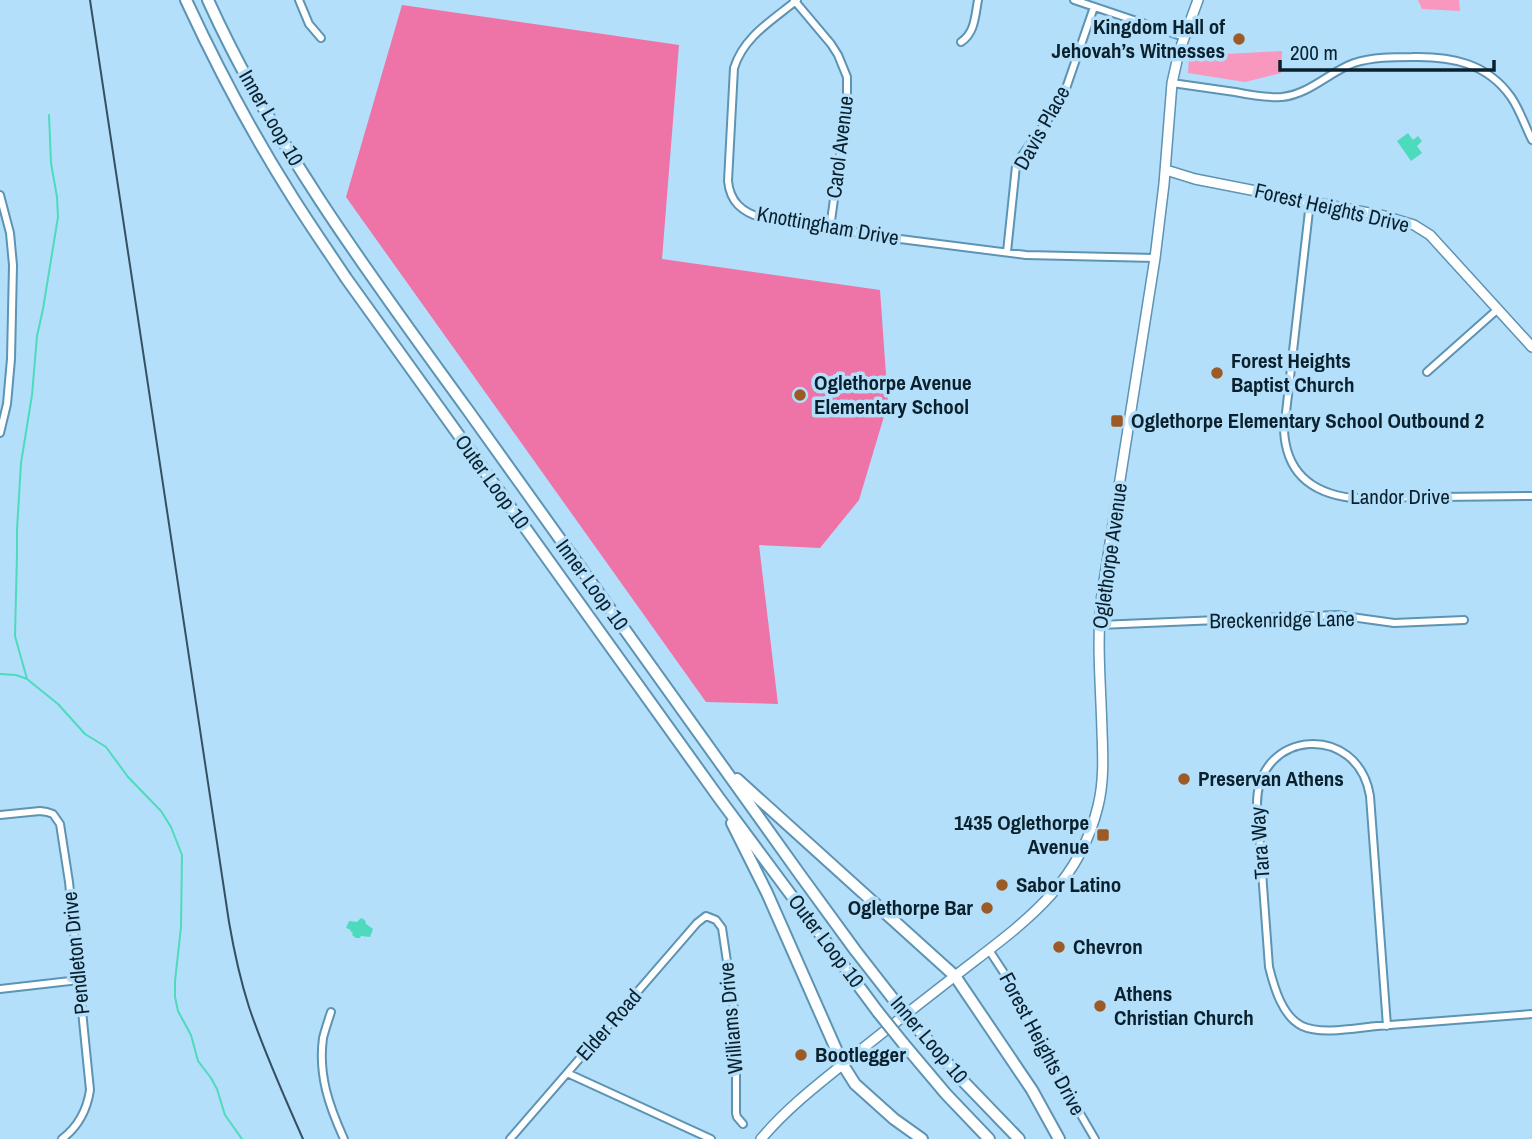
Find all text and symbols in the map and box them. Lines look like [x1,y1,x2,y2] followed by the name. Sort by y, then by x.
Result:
[1052,12,1225,65] place label: Kingdom Hall of Jehovah’s Witnesses
[1280,28,1494,72] scale bar
[1231,31,1247,47] marker: Kingdom Hall of Jehovah’s Witnesses
[1290,38,1338,67] text: 200 m
[232,64,311,171] street label: Inner Loop 10
[1007,81,1077,175] street label: Davis Place
[819,94,860,200] street label: Carol Avenue
[1252,176,1412,239] street label: Forest Heights Drive
[755,199,901,252] street label: Knottingham Drive
[1231,346,1354,399] place label: Forest Heights Baptist Church
[1209,365,1225,381] marker: Forest Heights Baptist Church
[814,368,972,421] place label: Oglethorpe Avenue Elementary School
[792,387,808,403] marker: Oglethorpe Avenue Elementary School
[1131,406,1484,435] place label: Oglethorpe Elementary School Outbound 2
[1109,413,1125,429] marker: Oglethorpe Elementary School Outbound 2
[448,429,536,535] street label: Outer Loop 10
[1085,481,1134,631] street label: Oglethorpe Avenue
[1350,482,1450,511] street label: Landor Drive
[549,533,635,636] street label: Inner Loop 10
[1209,604,1355,635] street label: Breckenridge Lane
[1198,764,1344,793] place label: Preservan Athens
[1176,771,1192,787] marker: Preservan Athens
[1242,806,1276,880] street label: Tara Way
[954,808,1089,861] place label: 1435 Oglethorpe Avenue
[1095,827,1111,843] marker: 1435 Oglethorpe Avenue
[1016,870,1121,899] place label: Sabor Latino
[994,877,1010,893] marker: Sabor Latino
[782,888,871,993] street label: Outer Loop 10
[55,890,96,1016] street label: Pendleton Drive
[848,893,973,922] place label: Oglethorpe Bar
[979,900,995,916] marker: Oglethorpe Bar
[1073,932,1143,961] place label: Chevron
[1051,939,1067,955] marker: Chevron
[711,961,750,1075] street label: Williams Drive
[993,967,1092,1120] street label: Forest Heights Drive
[1114,979,1254,1032] place label: Athens Christian Church
[569,983,648,1067] street label: Elder Road
[884,990,975,1090] street label: Inner Loop 10
[1092,998,1108,1014] marker: Athens Christian Church
[815,1040,906,1069] place label: Bootlegger
[793,1047,809,1063] marker: Bootlegger

